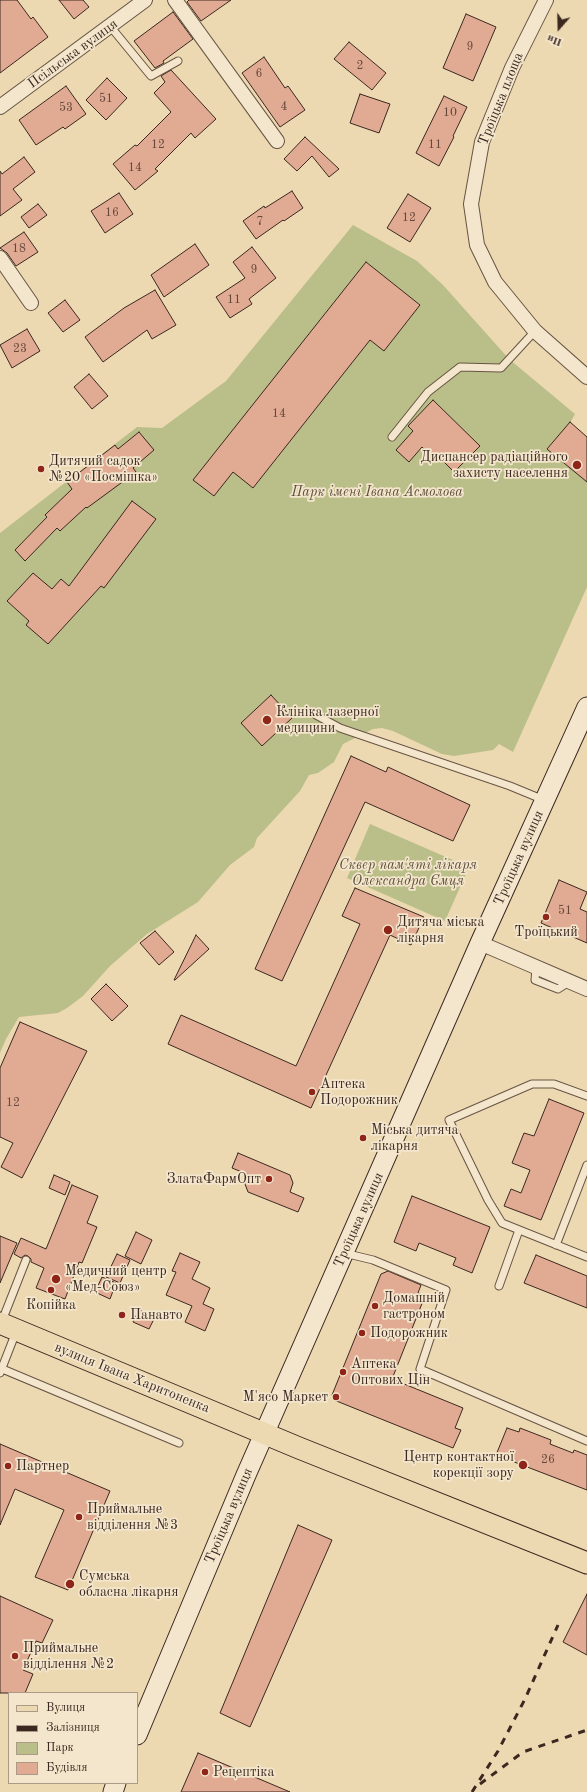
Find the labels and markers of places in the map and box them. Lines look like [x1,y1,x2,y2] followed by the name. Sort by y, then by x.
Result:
[420,449,568,482] place label: Диспансер радіаційного захисту населення
[49,453,158,486] place label: Дитячий садок №20 «Посмішка»
[571,459,583,471] marker: Диспансер радіаційного захисту населення
[36,464,46,474] marker: Дитячий садок №20 «Посмішка»
[276,704,379,736] place label: Клініка лазерної медицини
[261,714,273,726] marker: Клініка лазерної медицини
[541,912,551,922] marker: Троїцький
[397,914,484,946] place label: Дитяча міська лікарня
[382,924,394,936] marker: Дитяча міська лікарня
[514,924,578,940] place label: Троїцький
[320,1076,398,1108] place label: Аптека Подорожник
[307,1087,317,1097] marker: Аптека Подорожник
[371,1122,458,1154] place label: Міська дитяча лікарня
[358,1133,368,1143] marker: Міська дитяча лікарня
[167,1171,261,1187] place label: ЗлатаФармОпт
[264,1174,274,1184] marker: ЗлатаФармОпт
[65,1263,167,1296] place label: Медичний центр «Мед-Союз»
[50,1273,62,1285] marker: Медичний центр «Мед-Союз»
[46,1285,56,1295] marker: Копійка
[383,1290,445,1322] place label: Домашній гастроном
[26,1297,76,1313] place label: Копійка
[370,1301,380,1311] marker: Домашній гастроном
[130,1307,183,1323] place label: Панавто
[117,1310,127,1320] marker: Панавто
[370,1325,448,1341] place label: Подорожник
[357,1328,367,1338] marker: Подорожник
[351,1356,430,1388] place label: Аптека Оптових Цін
[338,1367,348,1377] marker: Аптека Оптових Цін
[243,1389,328,1405] place label: М'ясо Маркет
[331,1392,341,1402] marker: М'ясо Маркет
[404,1449,514,1482] place label: Центр контактної корекції зору
[16,1458,69,1474] place label: Партнер
[517,1459,529,1471] marker: Центр контактної корекції зору
[3,1461,13,1471] marker: Партнер
[87,1501,178,1534] place label: Приймальне відділення №3
[74,1512,84,1522] marker: Приймальне відділення №3
[79,1568,178,1600] place label: Сумська обласна лікарня
[64,1578,76,1590] marker: Сумська обласна лікарня
[23,1640,114,1672] place label: Приймальне відділення №2
[10,1651,20,1661] marker: Приймальне відділення №2
[213,1764,274,1780] place label: Рецептіка
[200,1767,210,1777] marker: Рецептіка

